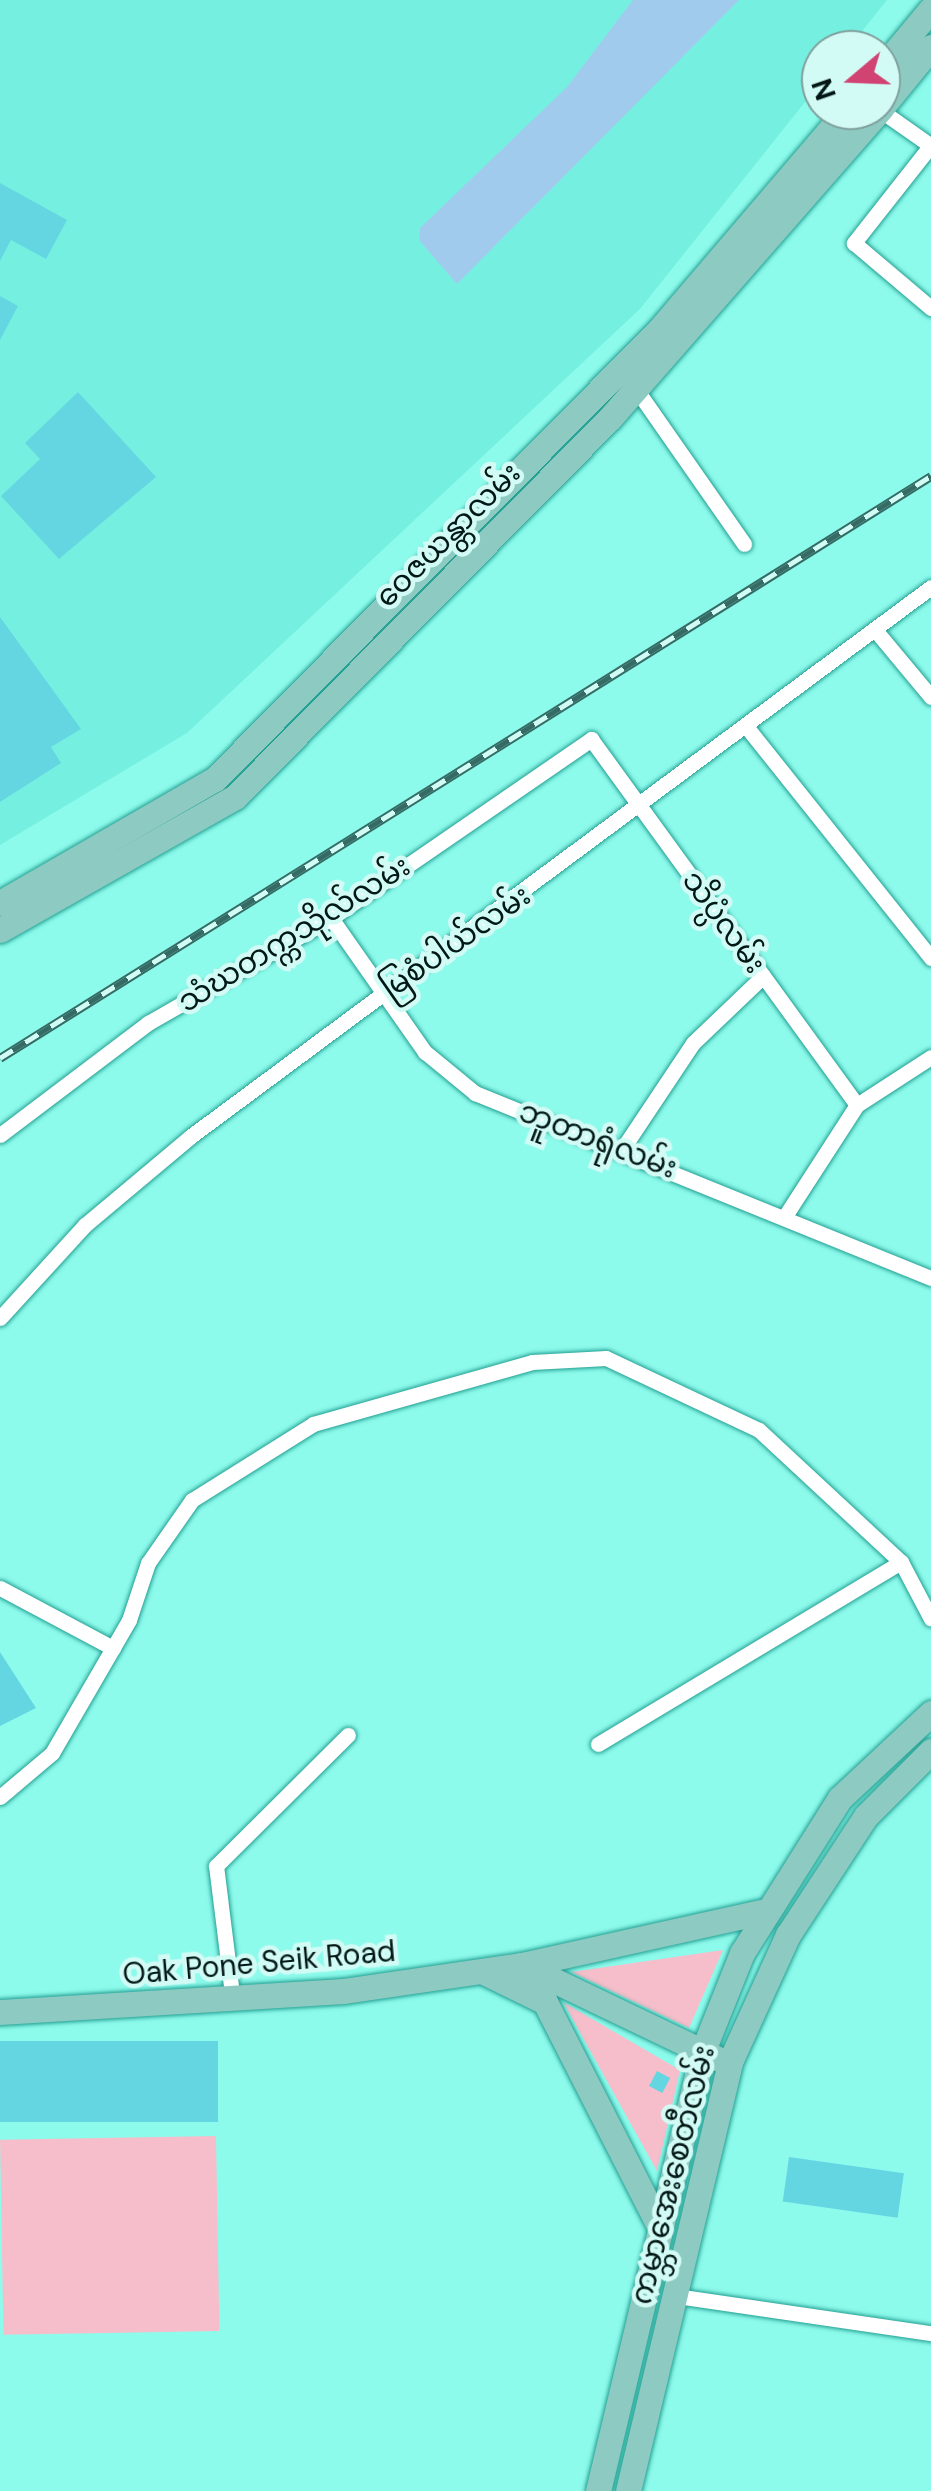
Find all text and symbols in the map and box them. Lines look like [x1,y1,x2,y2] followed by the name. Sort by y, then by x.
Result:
[801,30,901,130] north arrow
[803,74,845,105] text: N
[368,455,528,615] street label: ဝေဇယန္တာလမ်း
[171,848,417,1020] street label: သံဃတက္ကသိုလ်လမ်း
[675,863,773,981] street label: သိပ္ပံလမ်း
[374,877,538,1007] street label: မြစံပါယ်လမ်း
[514,1093,682,1187] street label: ဘူတာရုံလမ်း
[121,1933,397,1993] street label: Oak Pone Seik Road
[623,2042,723,2308] street label: ကမ္ဘာအေးစေတီလမ်း

